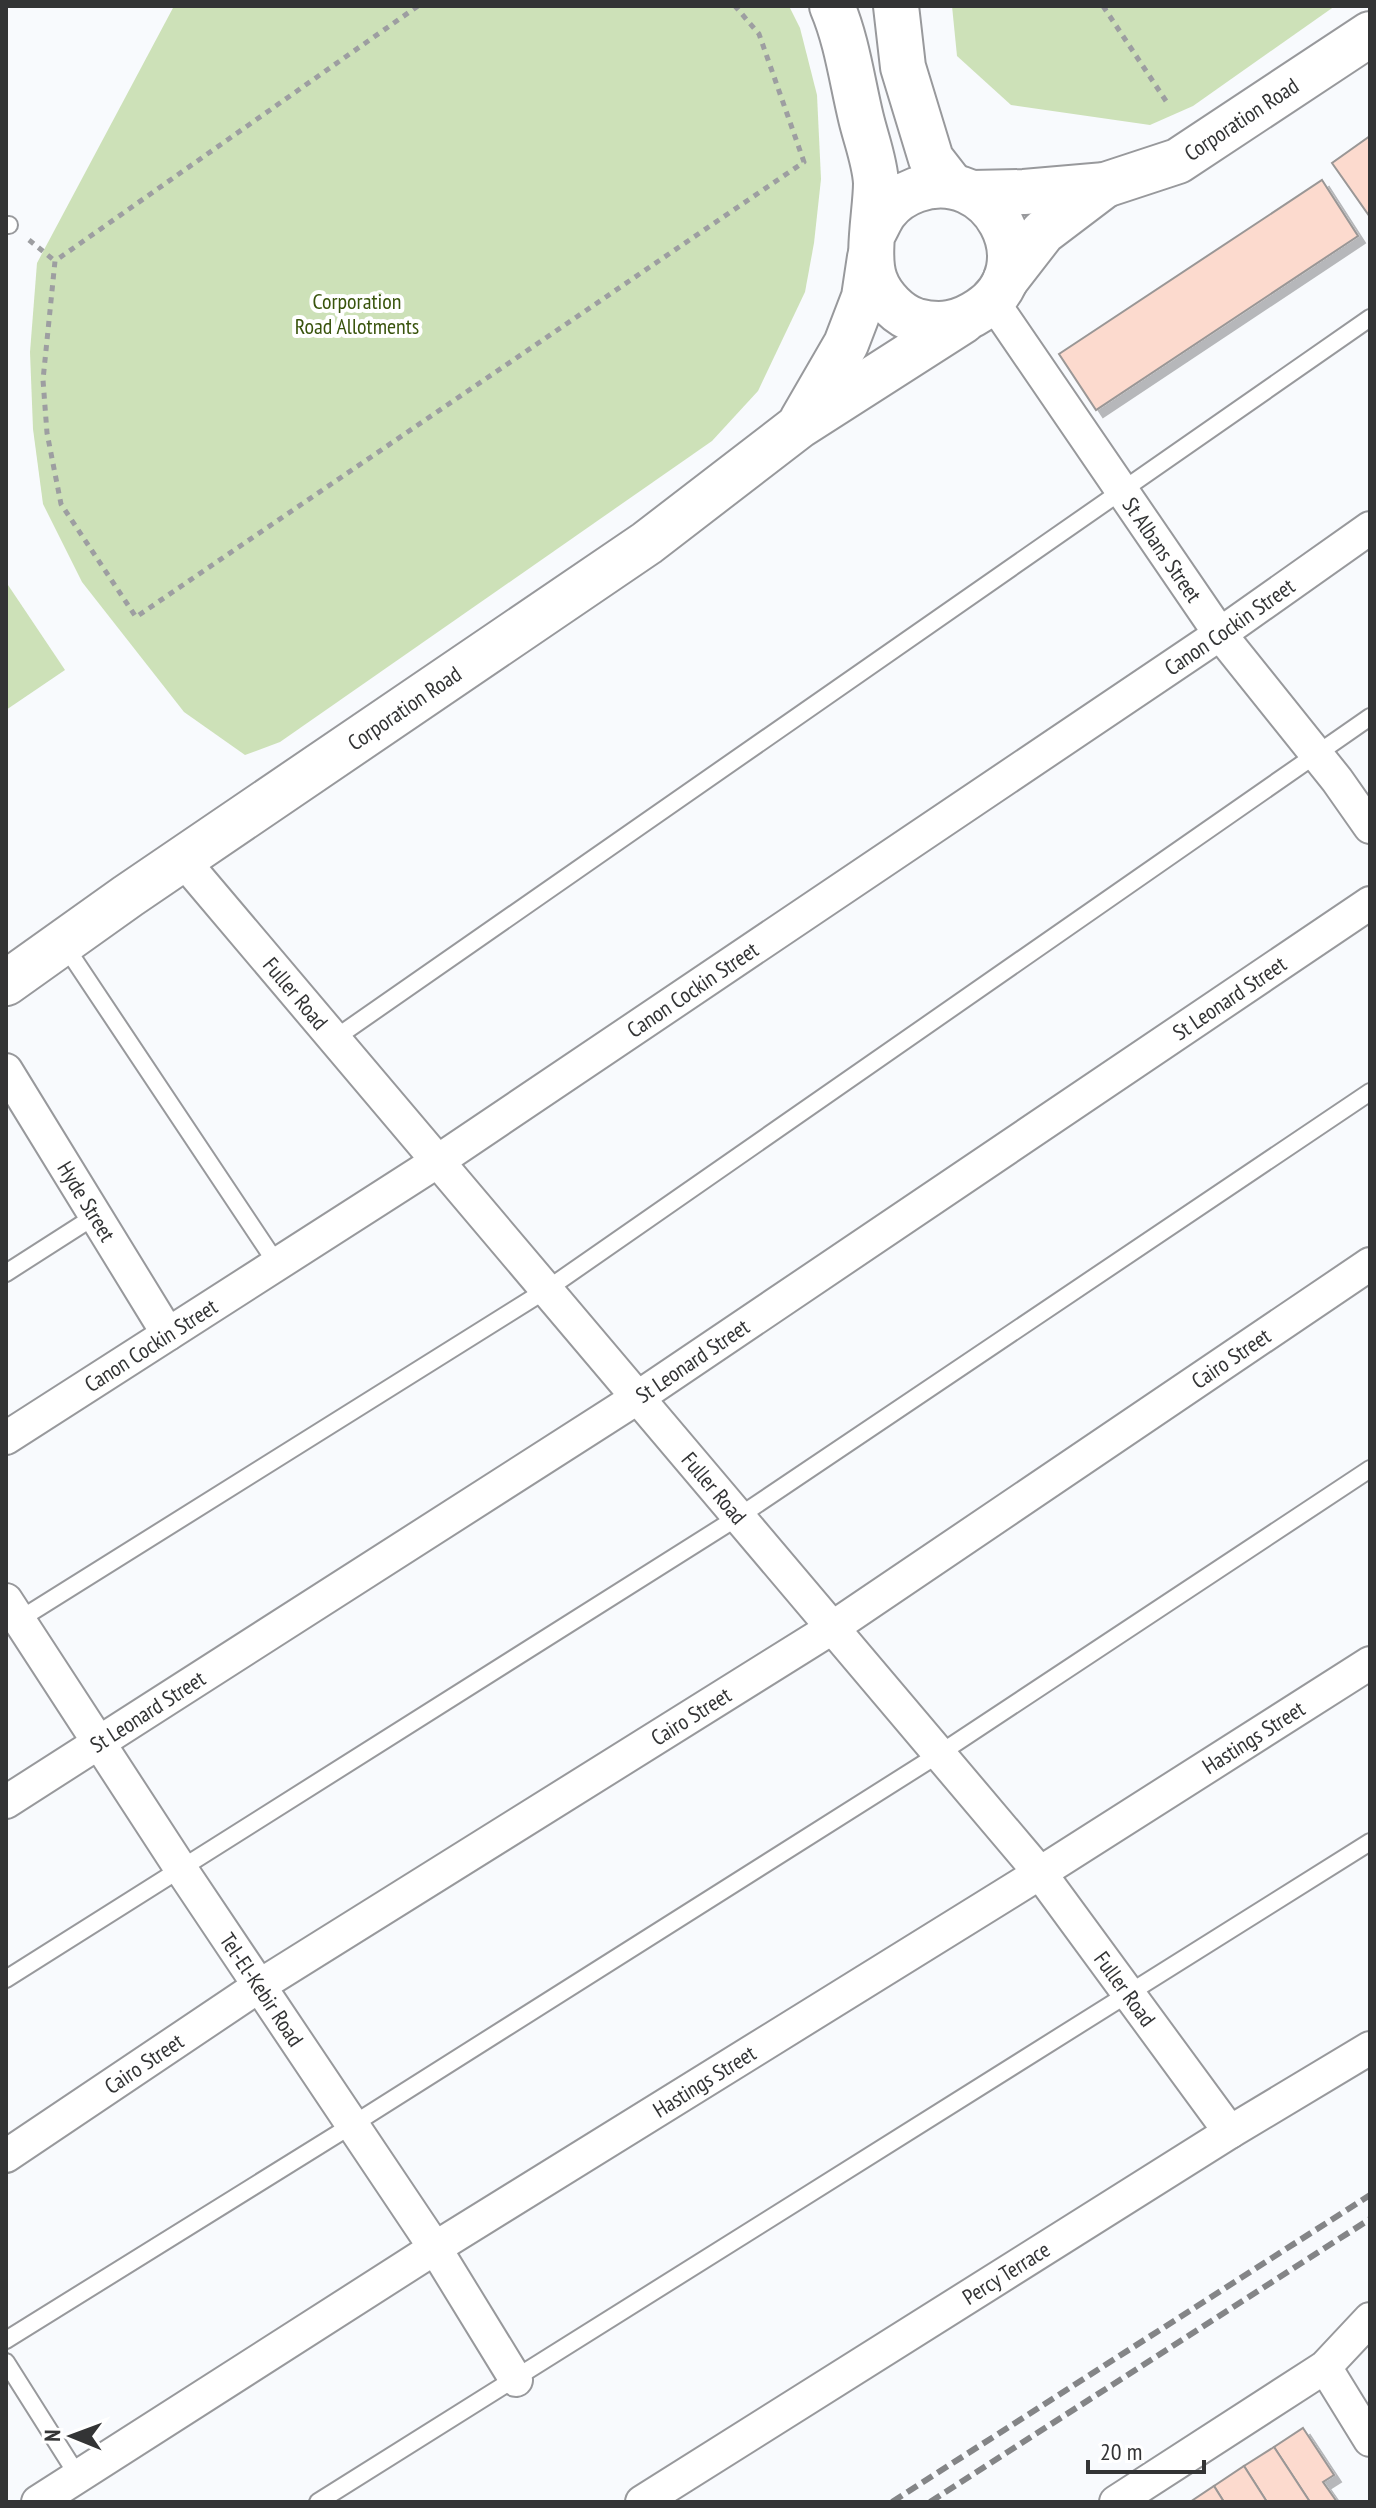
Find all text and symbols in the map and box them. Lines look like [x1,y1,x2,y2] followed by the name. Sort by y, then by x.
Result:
[1179,71,1304,167] street label: Corporation Road
[295,287,419,340] park label: Corporation Road Allotments
[1117,492,1208,607] street label: St Albans Street
[1159,572,1300,682] street label: Canon Cockin Street
[342,660,466,757] street label: Corporation Road
[621,935,763,1044] street label: Canon Cockin Street
[1167,950,1291,1046] street label: St Leonard Street
[257,951,334,1035] street label: Fuller Road
[51,1156,122,1246] street label: Hyde Street
[79,1292,222,1398] street label: Canon Cockin Street
[630,1312,754,1409] street label: St Leonard Street
[1186,1322,1276,1395] street label: Cairo Street
[676,1446,753,1530] street label: Fuller Road
[85,1664,210,1759] street label: St Leonard Street
[646,1681,736,1752] street label: Cairo Street
[1197,1694,1310,1780] street label: Hastings Street
[214,1927,310,2052] street label: Tel-El-Kebir Road
[1088,1946,1162,2032] street label: Fuller Road
[99,2027,189,2100] street label: Cairo Street
[648,2039,761,2124] street label: Hastings Street
[957,2235,1055,2311] street label: Percy Terrace
[32,2396,112,2476] north arrow
[1088,2424,1204,2474] scale bar
[38,2429,66,2442] text: N
[1100,2436,1142,2467] text: 20 m

